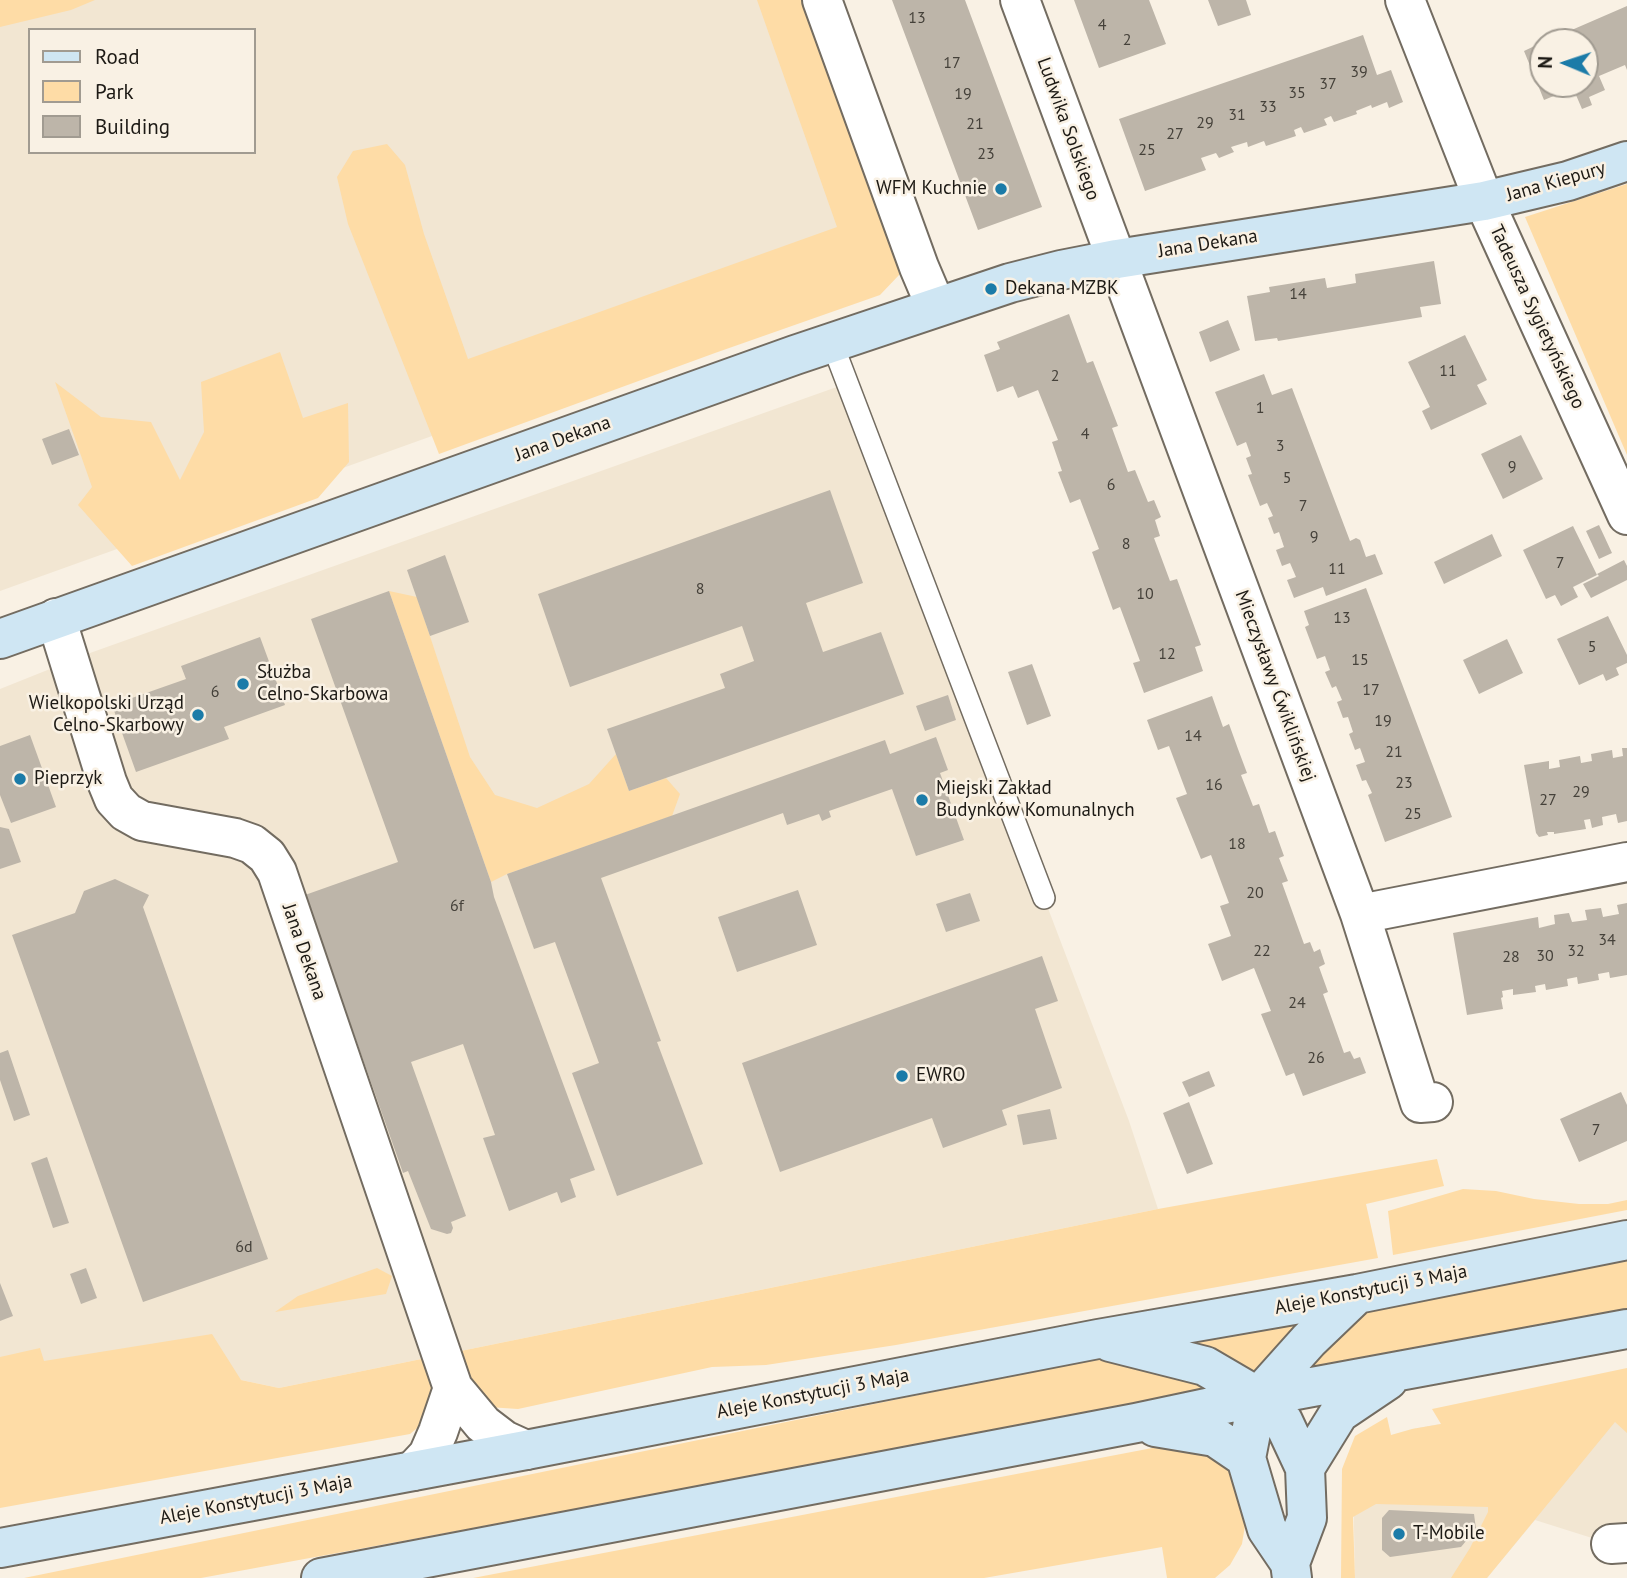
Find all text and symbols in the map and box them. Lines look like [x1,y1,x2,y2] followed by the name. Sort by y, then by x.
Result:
[908,8,926,28] house number: 13
[1098,15,1106,35] house number: 4
[28,28,256,154] legend
[1529,28,1599,98] north arrow
[1123,30,1131,50] house number: 2
[95,43,139,70] text: Road
[943,53,961,73] house number: 17
[1032,54,1104,204] street label: Ludwika Solskiego
[1533,56,1557,69] text: N
[1350,62,1368,82] house number: 39
[1319,74,1337,94] house number: 37
[95,78,134,105] text: Park
[1288,83,1306,103] house number: 35
[954,84,972,104] house number: 19
[1259,97,1277,117] house number: 33
[1228,105,1246,125] house number: 31
[95,113,170,140] text: Building
[1196,113,1214,133] house number: 29
[966,114,984,134] house number: 21
[1166,124,1184,144] house number: 27
[1138,140,1156,160] house number: 25
[977,144,995,164] house number: 23
[1504,157,1608,207] street label: Jana Kiepury
[876,178,987,200] place label: WFM Kuchnie
[993,181,1009,197] marker: WFM Kuchnie
[1484,221,1590,413] street label: Tadeusza Sygietyńskiego
[1157,225,1259,263] street label: Jana Dekana
[1005,278,1119,300] place label: Dekana MZBK
[983,281,999,297] marker: Dekana MZBK
[1289,284,1307,304] house number: 14
[1439,361,1457,381] house number: 11
[1051,366,1059,386] house number: 2
[1256,398,1264,418] house number: 1
[512,411,614,467] street label: Jana Dekana
[1081,424,1089,444] house number: 4
[1276,436,1284,456] house number: 3
[1508,457,1516,477] house number: 9
[1283,468,1291,488] house number: 5
[1107,475,1115,495] house number: 6
[1299,496,1307,516] house number: 7
[1310,527,1318,547] house number: 9
[1122,534,1130,554] house number: 8
[1556,553,1564,573] house number: 7
[1328,559,1346,579] house number: 11
[696,579,704,599] house number: 8
[1136,584,1154,604] house number: 10
[1230,587,1320,785] street label: Mieczysławy Ćwiklińskiej
[1333,608,1351,628] house number: 13
[1588,637,1596,657] house number: 5
[1158,644,1176,664] house number: 12
[1351,650,1369,670] house number: 15
[257,662,388,706] place label: Służba Celno-Skarbowa
[235,676,251,692] marker: Służba Celno-Skarbowa
[1362,680,1380,700] house number: 17
[211,682,219,702] house number: 6
[29,693,184,737] place label: Wielkopolski Urząd Celno-Skarbowy
[190,707,206,723] marker: Wielkopolski Urząd Celno-Skarbowy
[1374,711,1392,731] house number: 19
[1184,726,1202,746] house number: 14
[1385,742,1403,762] house number: 21
[34,768,102,790] place label: Pieprzyk
[12,771,28,787] marker: Pieprzyk
[1395,773,1413,793] house number: 23
[1205,775,1223,795] house number: 16
[936,778,1135,822] place label: Miejski Zakład Budynków Komunalnych
[1572,782,1590,802] house number: 29
[1539,790,1557,810] house number: 27
[914,792,930,808] marker: Miejski Zakład Budynków Komunalnych
[1404,804,1422,824] house number: 25
[1228,834,1246,854] house number: 18
[1246,883,1264,903] house number: 20
[450,896,464,916] house number: 6f
[277,901,331,1003] street label: Jana Dekana
[1598,930,1616,950] house number: 34
[1253,941,1271,961] house number: 22
[1567,941,1585,961] house number: 32
[1536,946,1554,966] house number: 30
[1502,947,1520,967] house number: 28
[1288,993,1306,1013] house number: 24
[1307,1048,1325,1068] house number: 26
[916,1065,965,1087] place label: EWRO
[894,1068,910,1084] marker: EWRO
[1592,1120,1600,1140] house number: 7
[235,1237,253,1257] house number: 6d
[1273,1260,1469,1320] street label: Aleje Konstytucji 3 Maja
[715,1364,911,1424] street label: Aleje Konstytucji 3 Maja
[158,1470,354,1530] street label: Aleje Konstytucji 3 Maja
[1413,1523,1485,1545] place label: T-Mobile
[1391,1526,1407,1542] marker: T-Mobile

